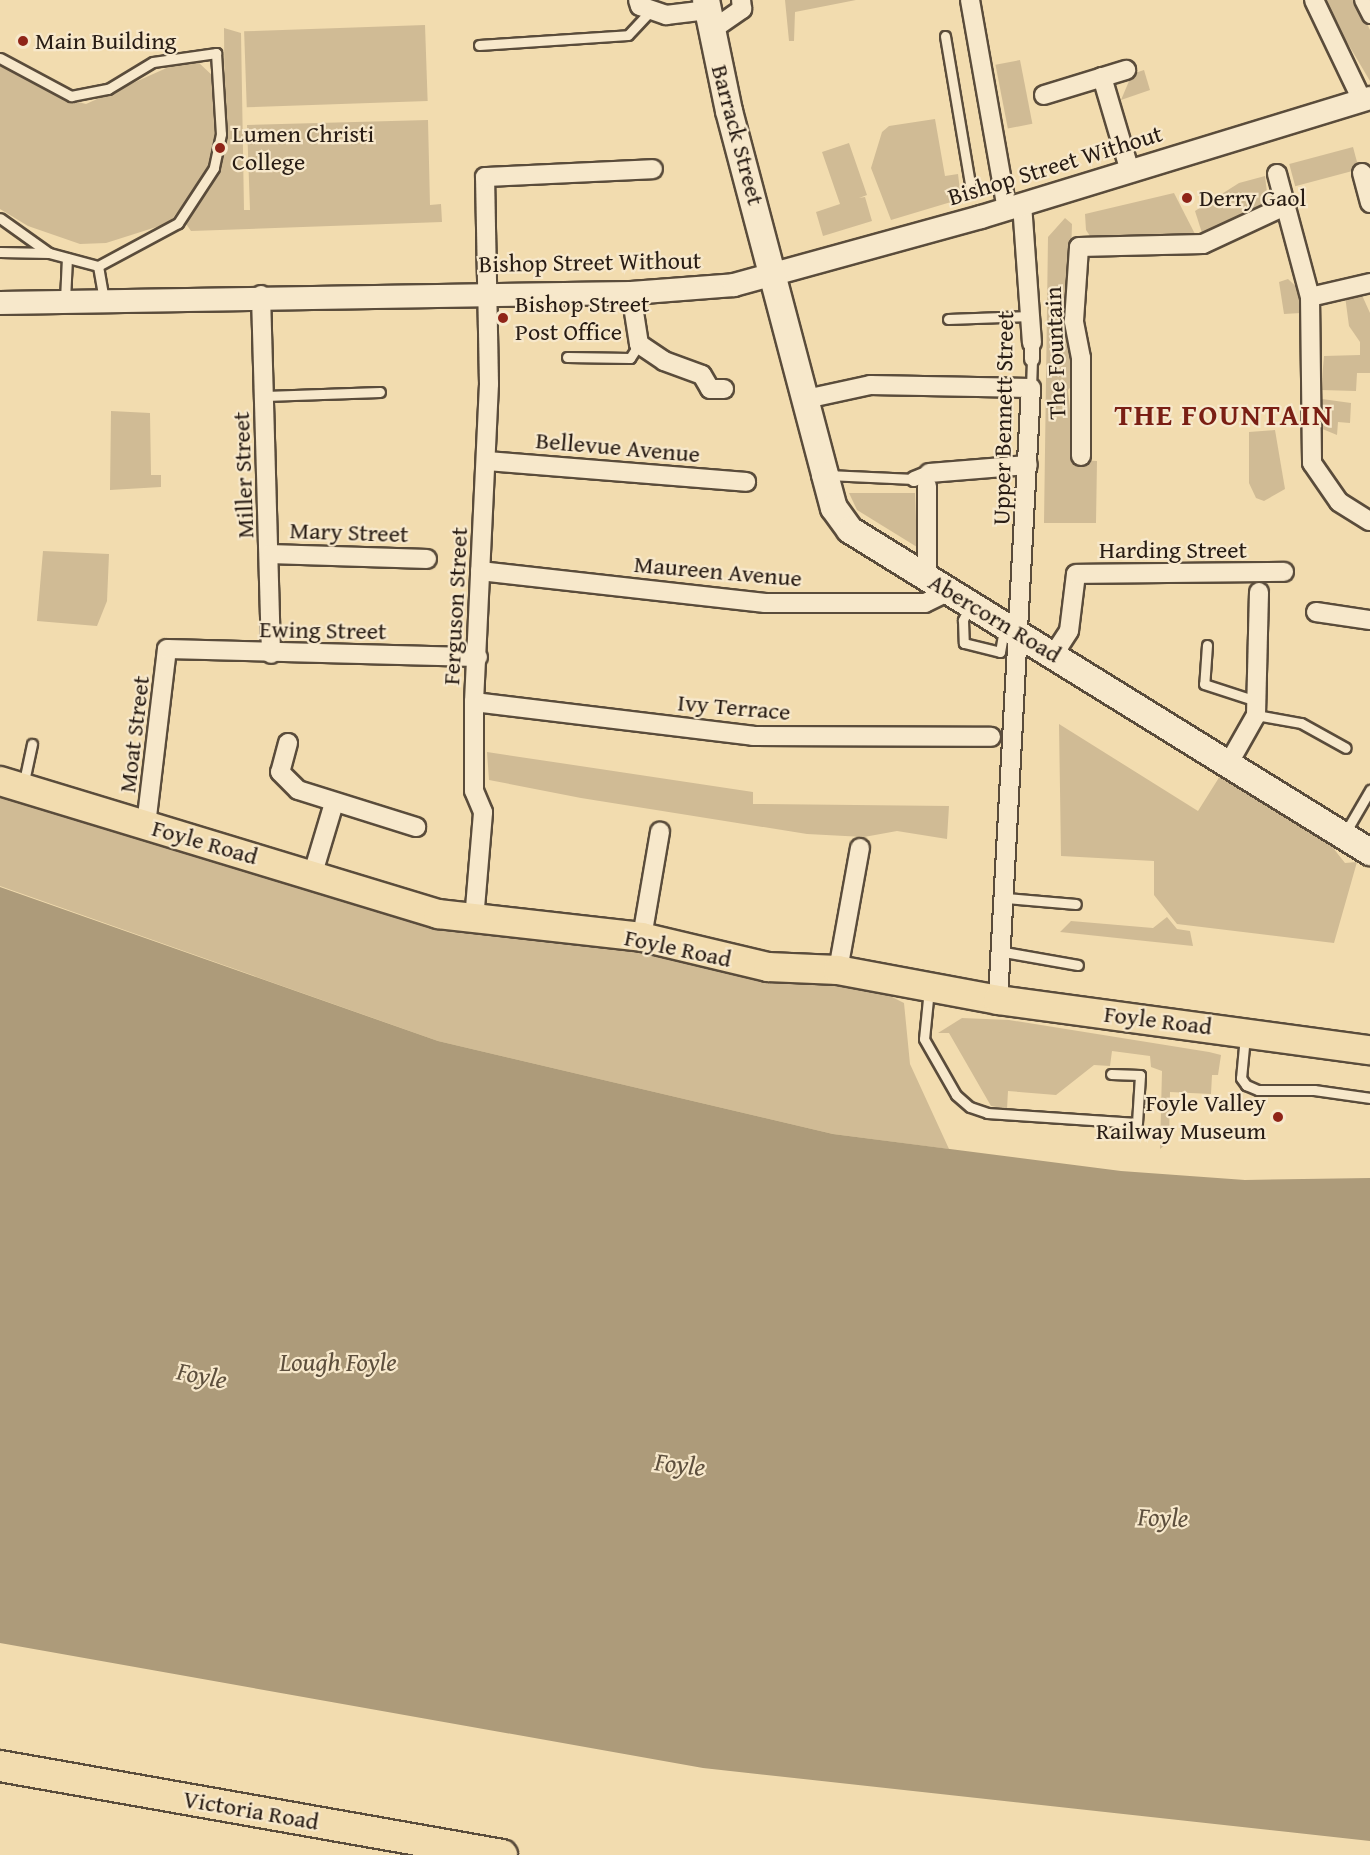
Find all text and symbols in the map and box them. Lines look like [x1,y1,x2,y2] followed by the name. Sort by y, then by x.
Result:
[35,27,177,55] place label: Main Building
[16,34,30,48] marker: Main Building
[705,62,771,208] street label: Barrack Street
[944,119,1166,211] street label: Bishop Street Without
[232,120,374,176] place label: Lumen Christi College
[213,141,227,155] marker: Lumen Christi College
[1199,184,1306,212] place label: Derry Gaol
[1180,191,1194,205] marker: Derry Gaol
[478,246,702,278] street label: Bishop Street Without
[1038,286,1072,420] street label: The Fountain
[515,290,650,346] place label: Bishop Street Post Office
[496,311,510,325] marker: Bishop Street Post Office
[987,311,1019,525] street label: Upper Bennett Street
[1114,396,1334,432] district label: THE FOUNTAIN
[226,411,260,539] street label: Miller Street
[535,425,701,469] street label: Bellevue Avenue
[289,516,409,548] street label: Mary Street
[436,526,474,686] street label: Ferguson Street
[1099,536,1247,564] street label: Harding Street
[633,549,803,593] street label: Maureen Avenue
[924,567,1066,669] street label: Abercorn Road
[259,614,387,646] street label: Ewing Street
[113,674,155,794] street label: Moat Street
[676,688,792,726] street label: Ivy Terrace
[149,813,261,871] street label: Foyle Road
[622,923,734,973] street label: Foyle Road
[1102,999,1214,1041] street label: Foyle Road
[1096,1089,1266,1145] place label: Foyle Valley Railway Museum
[1271,1110,1285,1124] marker: Foyle Valley Railway Museum
[279,1346,397,1378] water label: Lough Foyle
[174,1355,230,1395] water label: Foyle
[653,1445,707,1483] water label: Foyle
[1137,1501,1189,1533] water label: Foyle
[181,1784,321,1836] street label: Victoria Road

